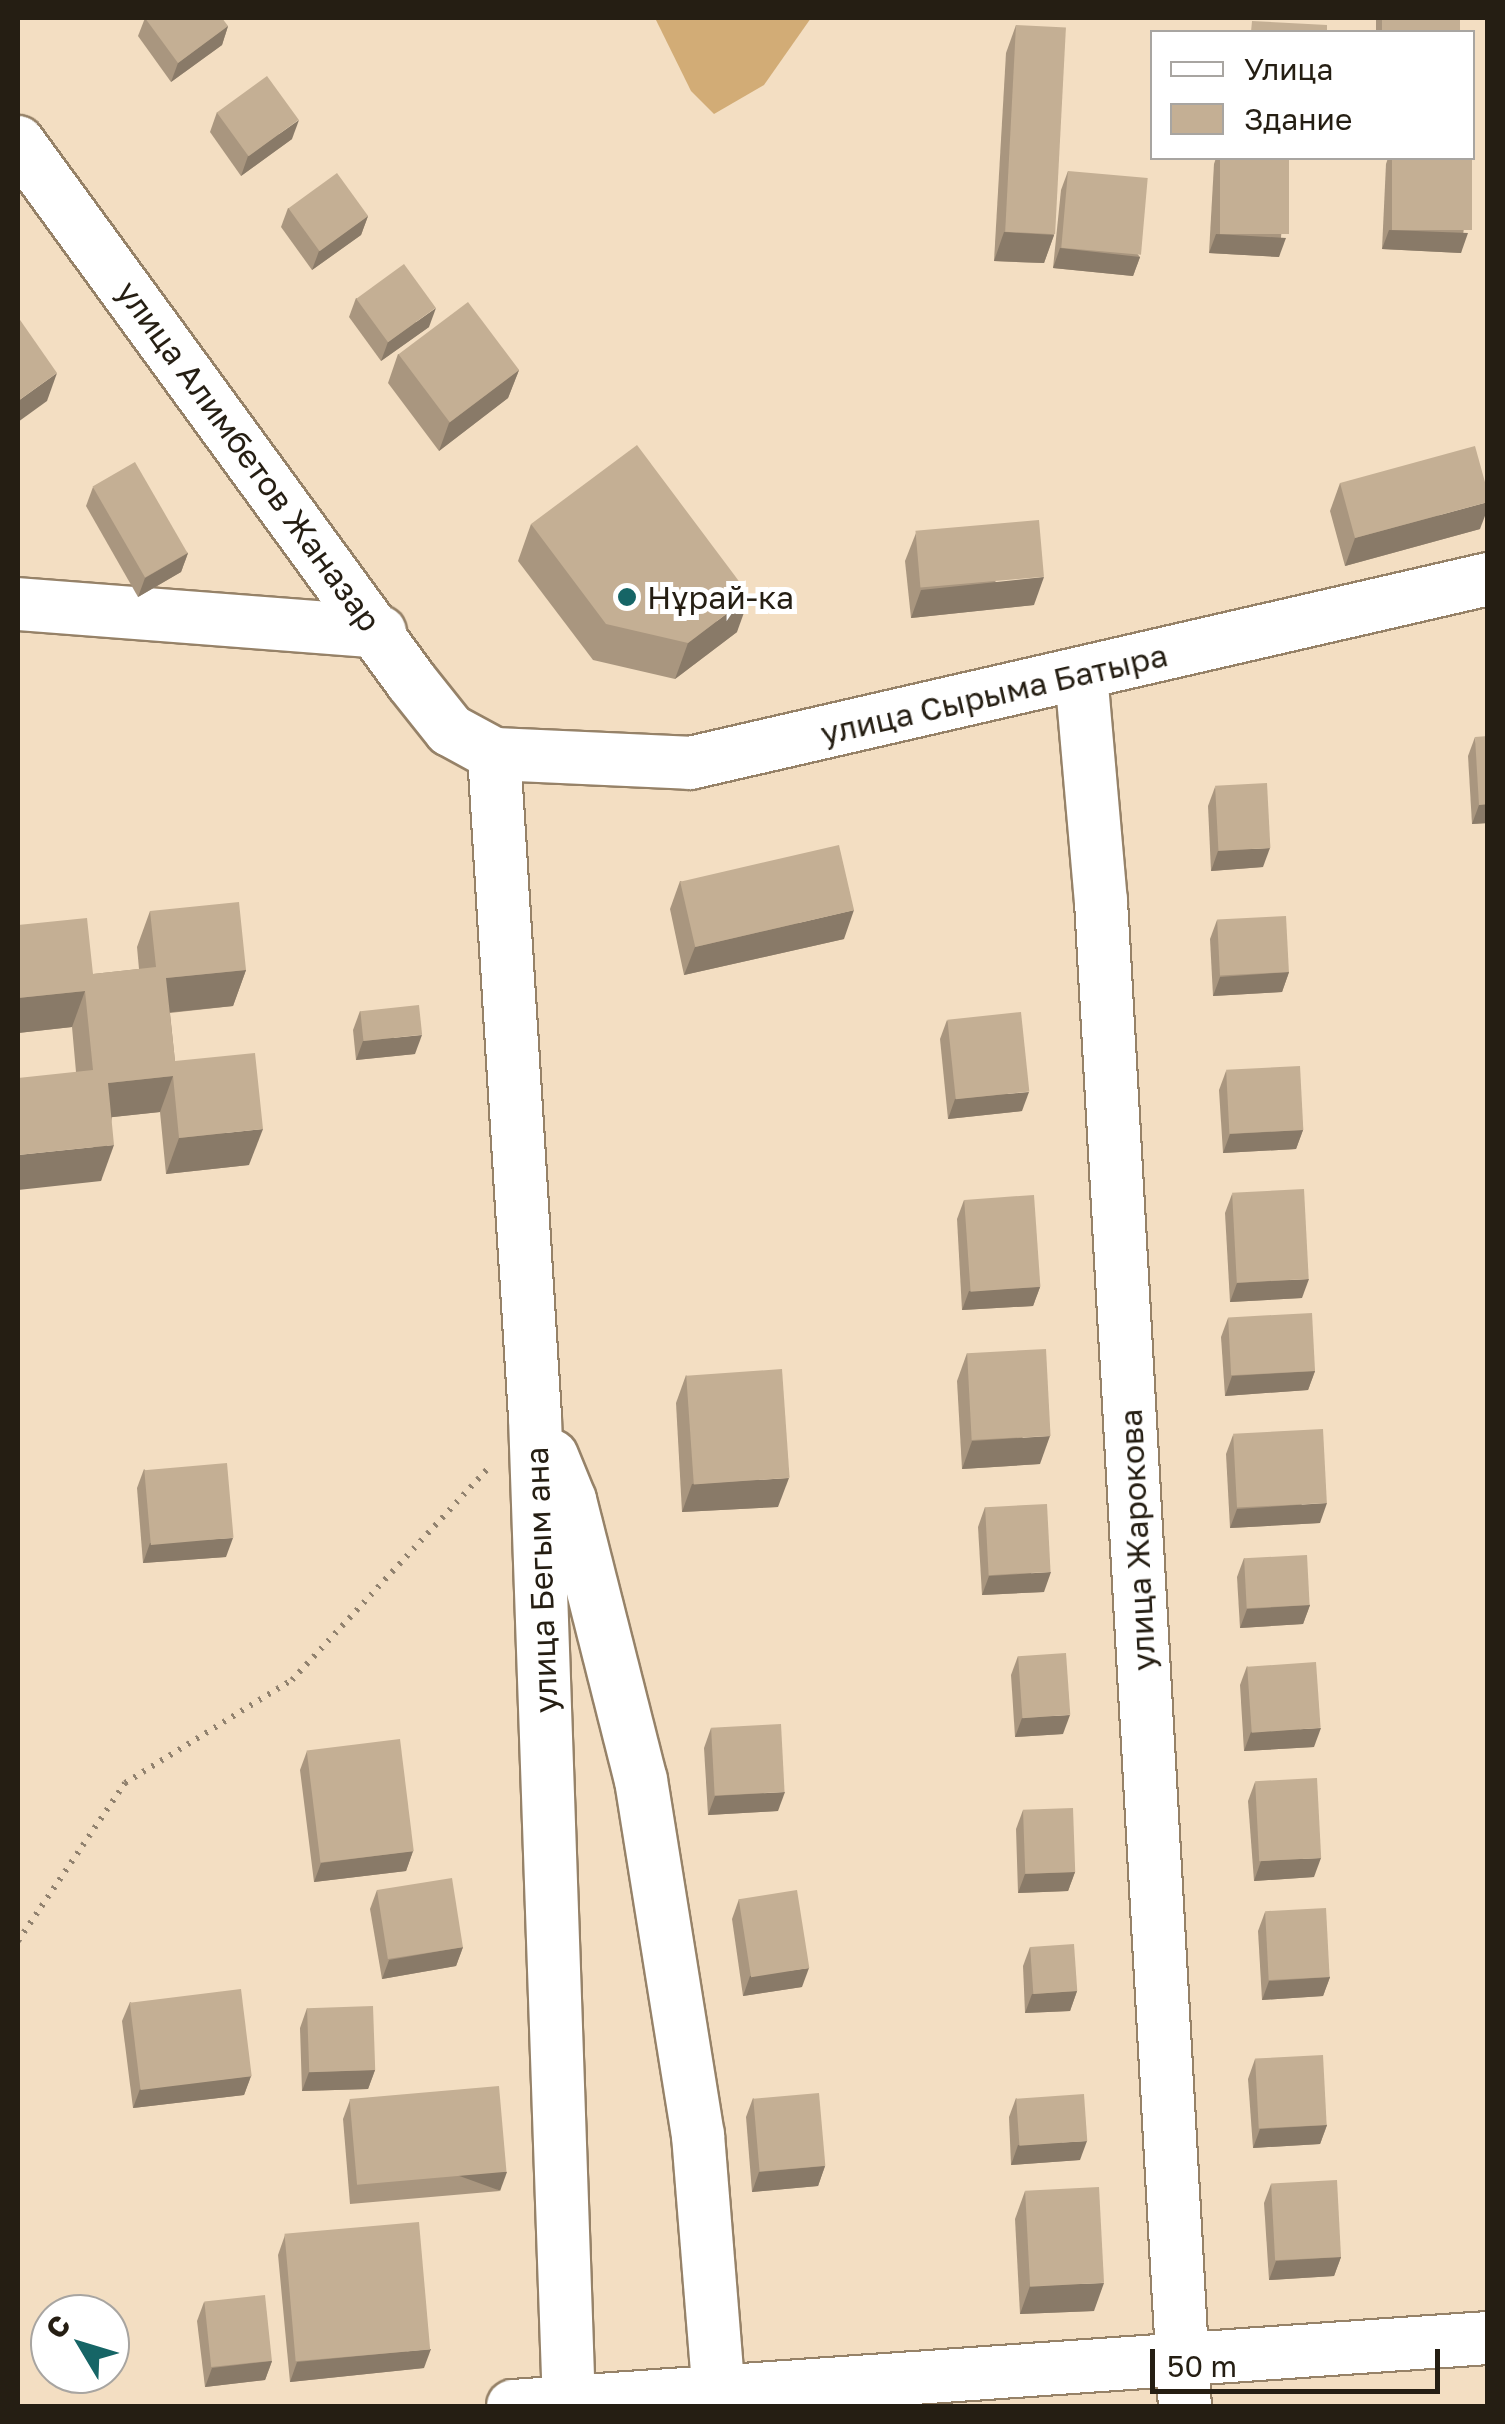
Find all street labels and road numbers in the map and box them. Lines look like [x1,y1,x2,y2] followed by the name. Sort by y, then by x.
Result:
[109,273,389,639] street label: улица Алимбетов Жаназар
[817,635,1171,753] street label: улица Сырыма Батыра
[1111,1408,1163,1672] street label: улица Жарокова
[517,1446,565,1714] street label: улица Бегым ана

